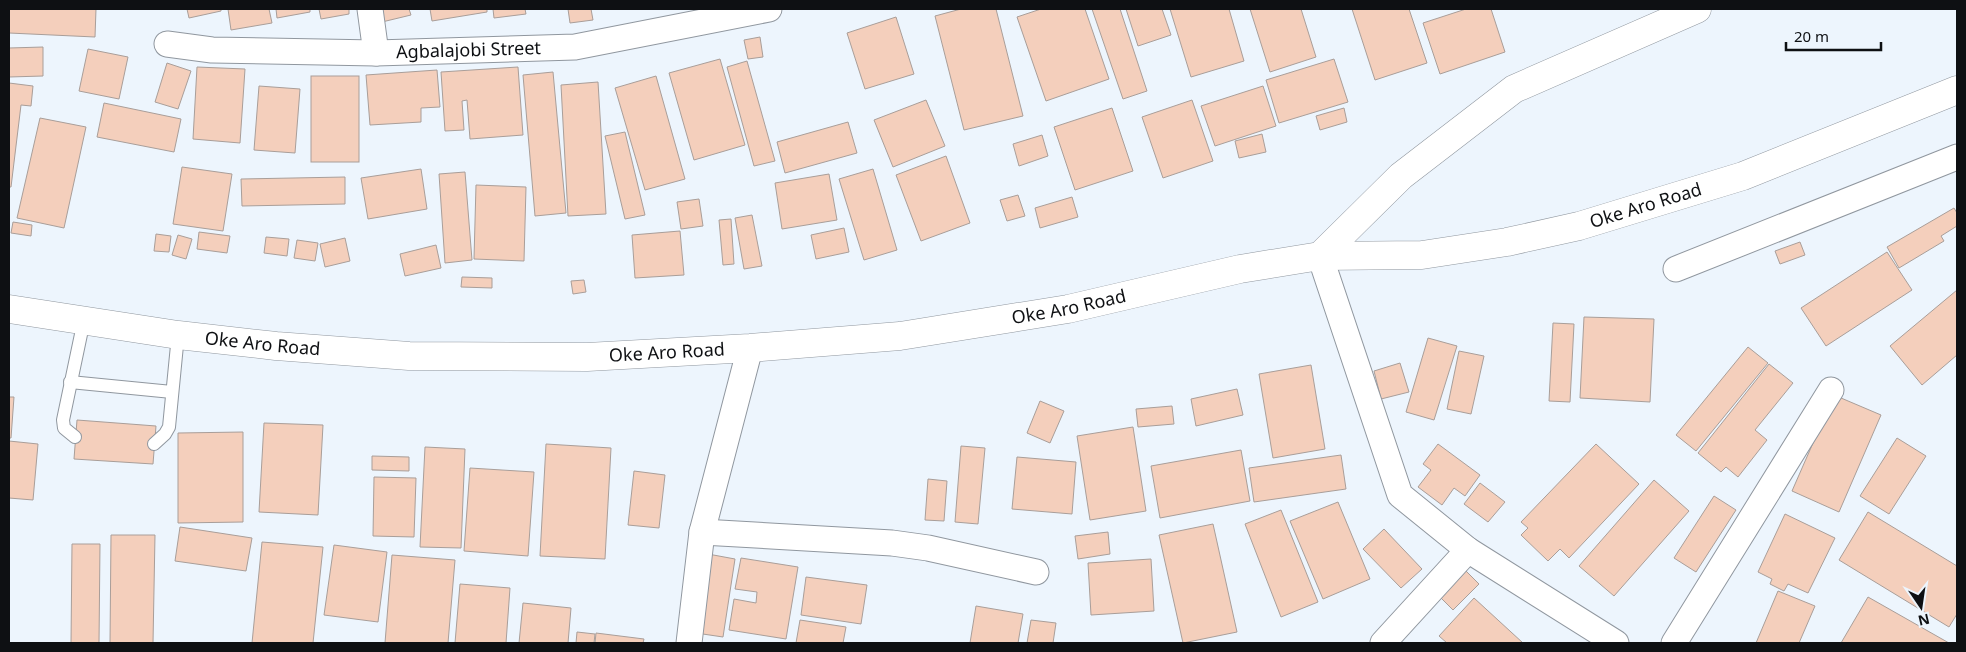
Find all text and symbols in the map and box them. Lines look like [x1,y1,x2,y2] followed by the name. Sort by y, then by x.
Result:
[1786,20,1881,52] scale bar
[1794,26,1829,46] text: 20 m
[396,35,542,63] street label: Agbalajobi Street
[1586,176,1704,233] street label: Oke Aro Road
[1010,283,1128,329] street label: Oke Aro Road
[204,325,321,360] street label: Oke Aro Road
[608,336,725,367] street label: Oke Aro Road
[1896,582,1946,632] north arrow
[1916,610,1932,631] text: N

